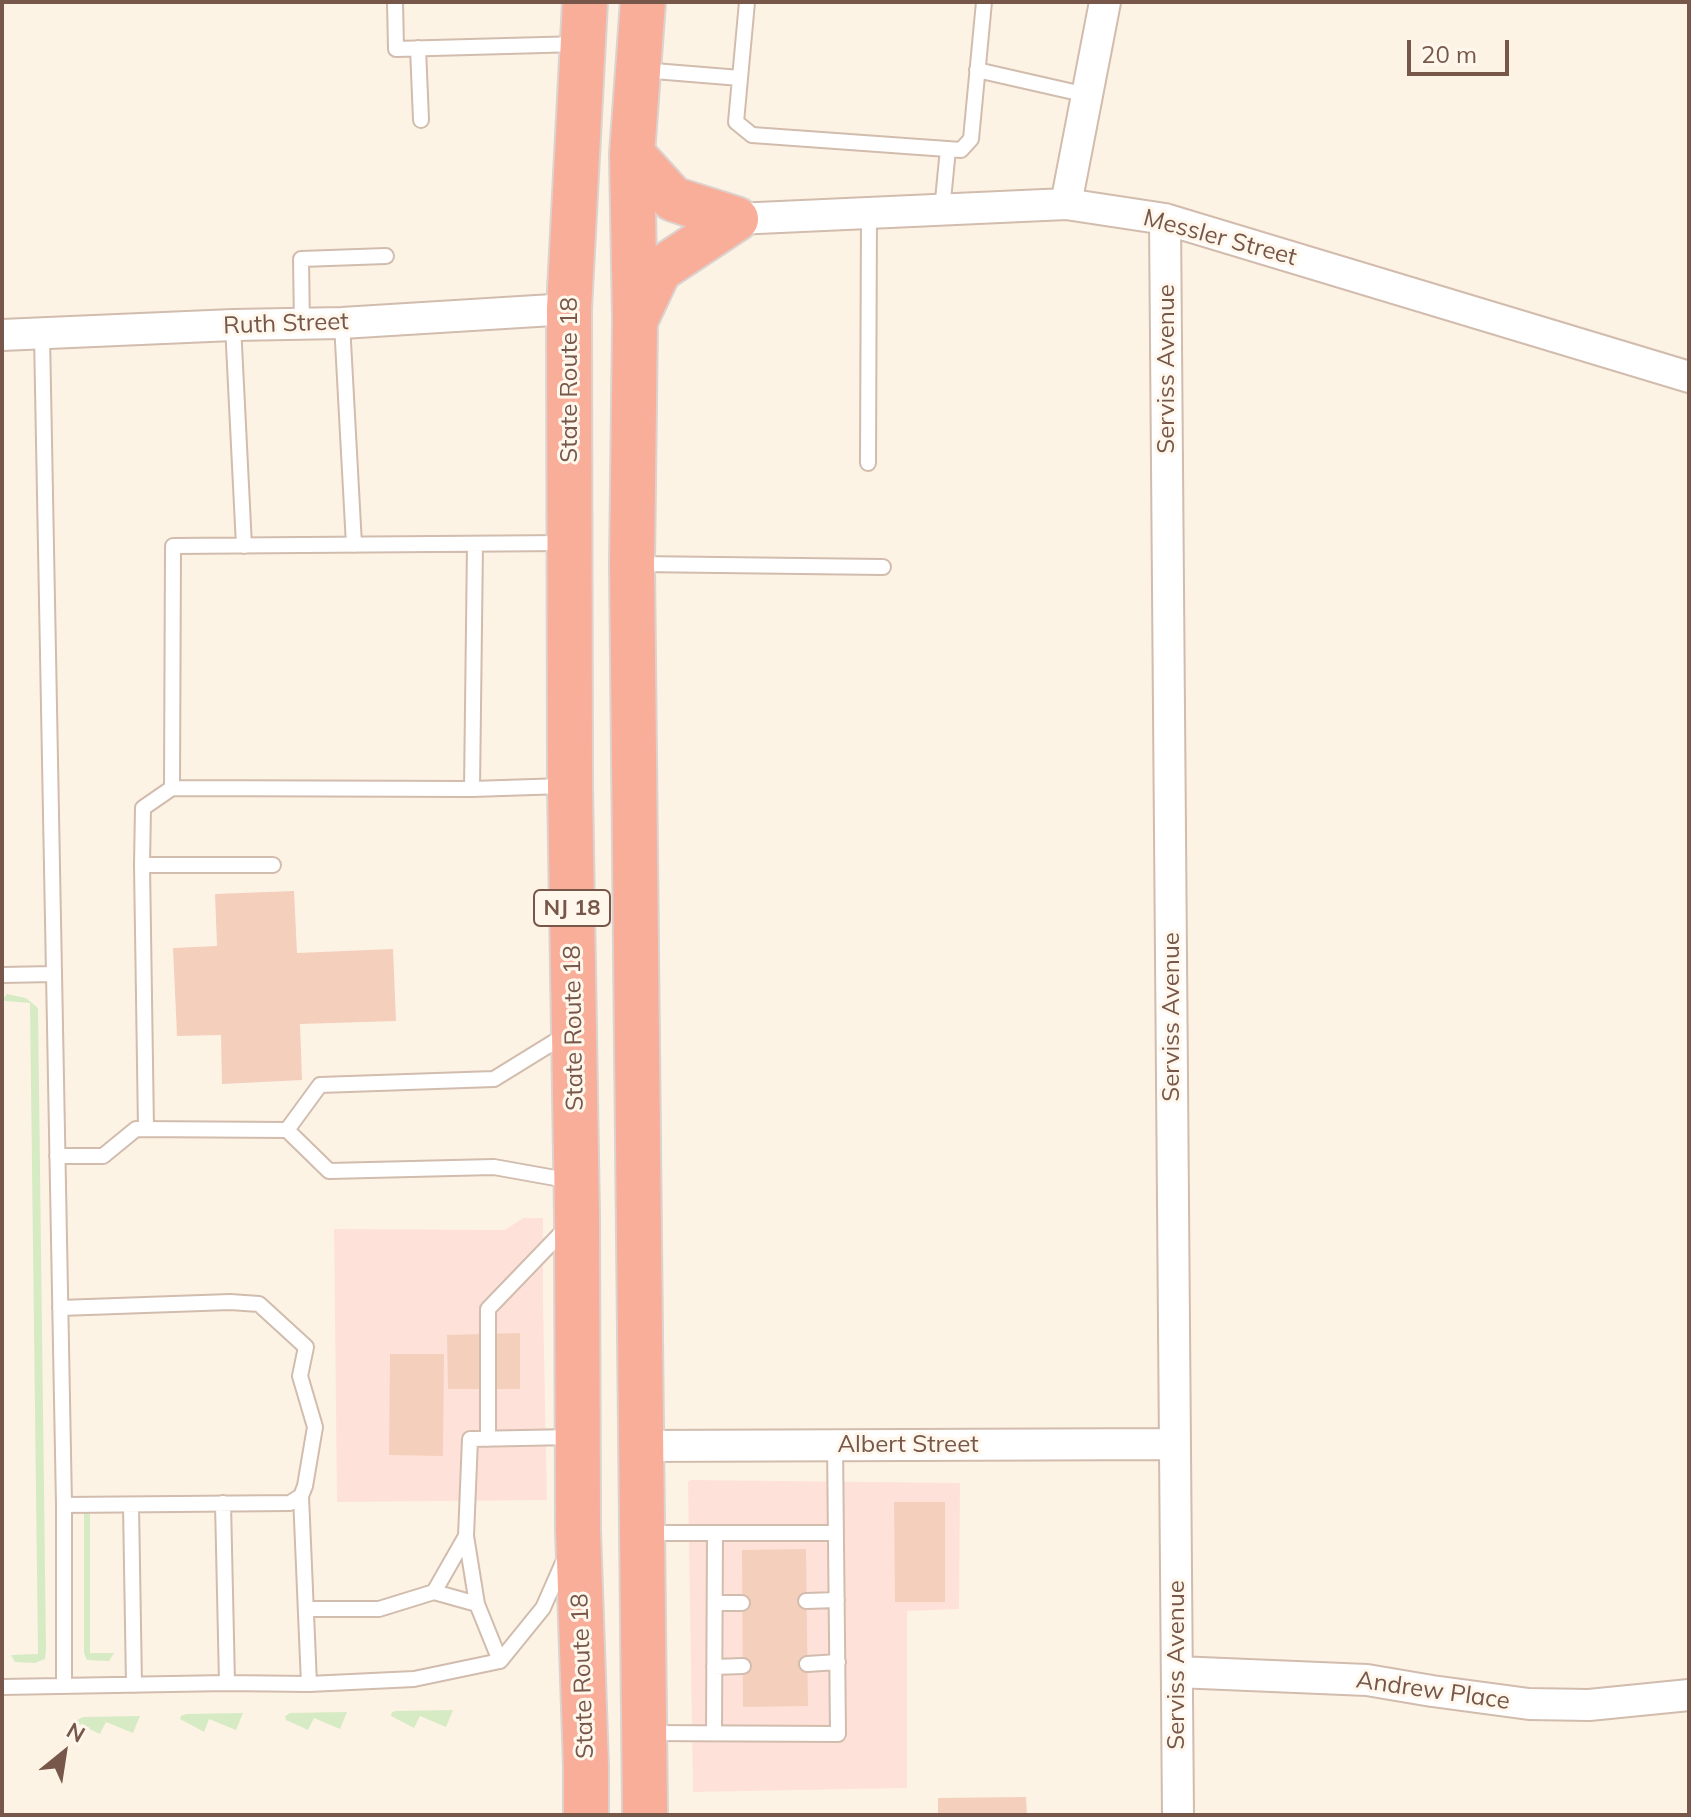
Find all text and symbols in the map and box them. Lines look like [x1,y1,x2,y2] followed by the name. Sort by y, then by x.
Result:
[1411,24,1513,74] scale bar
[1421,39,1477,69] text: 20 m
[1140,204,1300,272] street label: Messler Street
[1153,284,1181,454] street label: Serviss Avenue
[556,297,584,463] street label: State Route 18
[223,307,349,341] street label: Ruth Street
[534,890,610,926] road number: NJ 18
[1158,932,1186,1102] street label: Serviss Avenue
[558,945,590,1111] street label: State Route 18
[837,1431,979,1459] street label: Albert Street
[1163,1580,1191,1750] street label: Serviss Avenue
[566,1593,600,1759] street label: State Route 18
[1354,1666,1512,1716] street label: Andrew Place
[24,1713,104,1793] north arrow
[62,1716,90,1748] text: N

